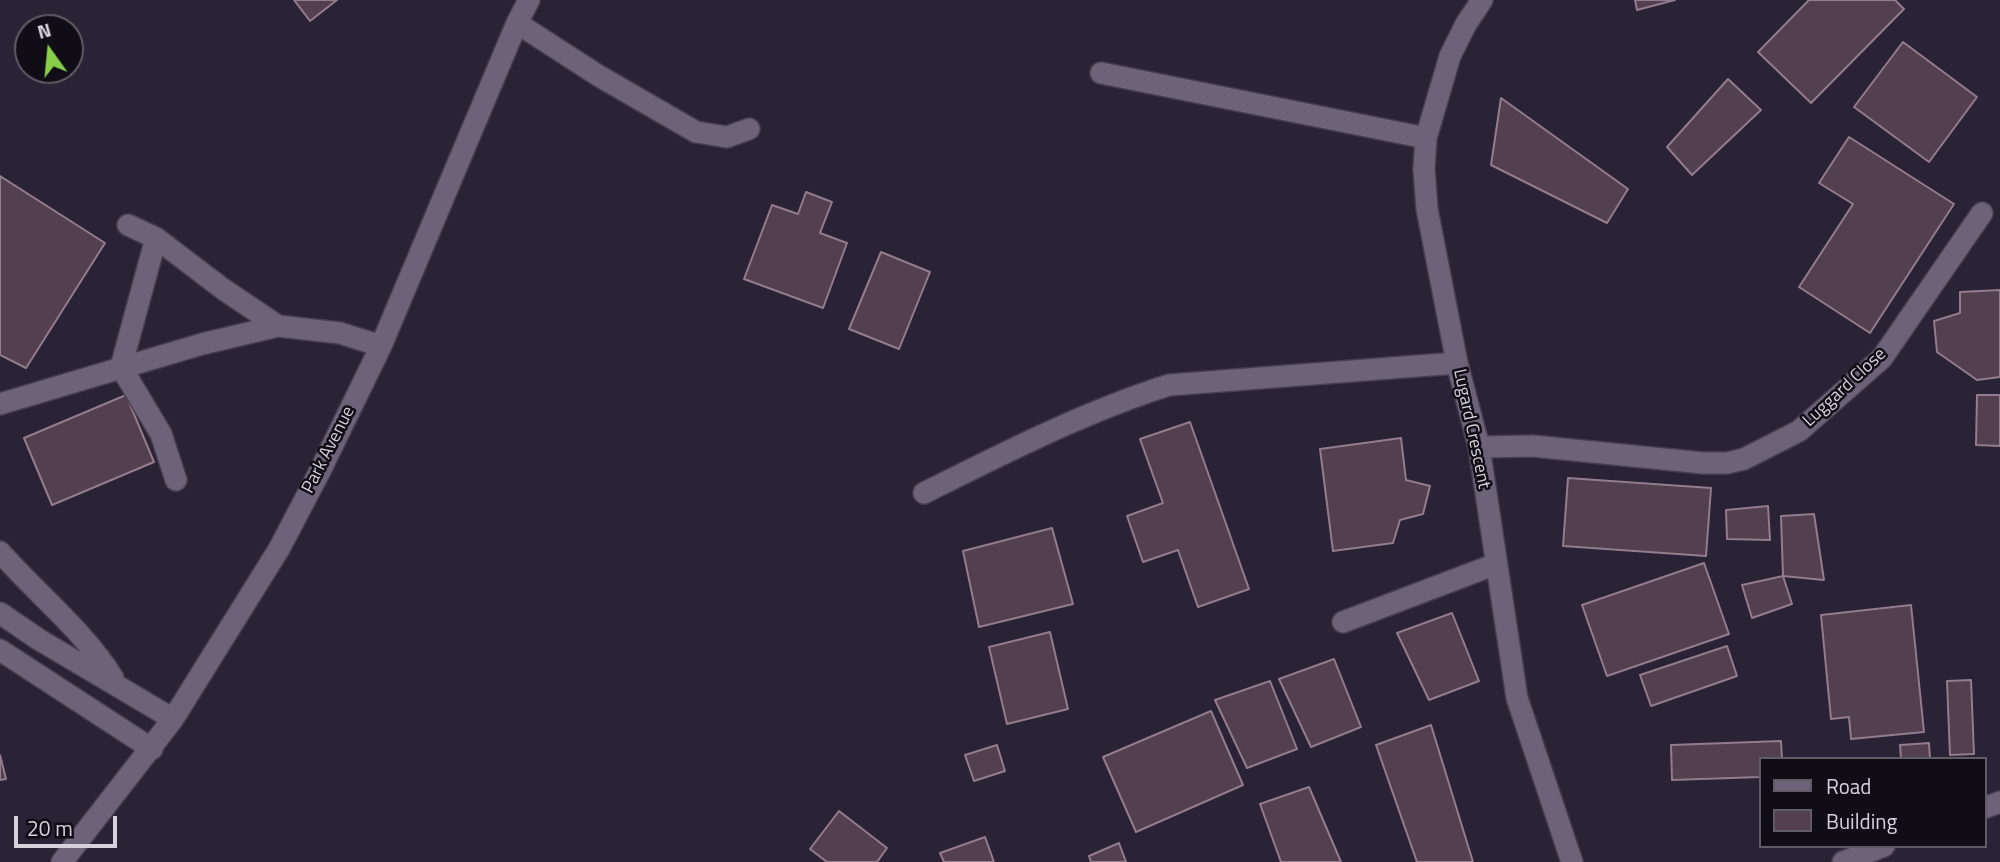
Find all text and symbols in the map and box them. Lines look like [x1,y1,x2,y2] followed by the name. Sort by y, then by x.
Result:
[14,14,84,84] north arrow
[34,14,54,46] text: N
[1799,344,1891,432] street label: Luggard Close
[1448,367,1494,491] street label: Lugard Crescent
[298,403,360,497] street label: Park Avenue
[1758,757,1986,848] legend
[1826,770,1871,802] text: Road
[18,802,121,846] scale bar
[1826,805,1897,837] text: Building
[27,812,73,844] text: 20 m

